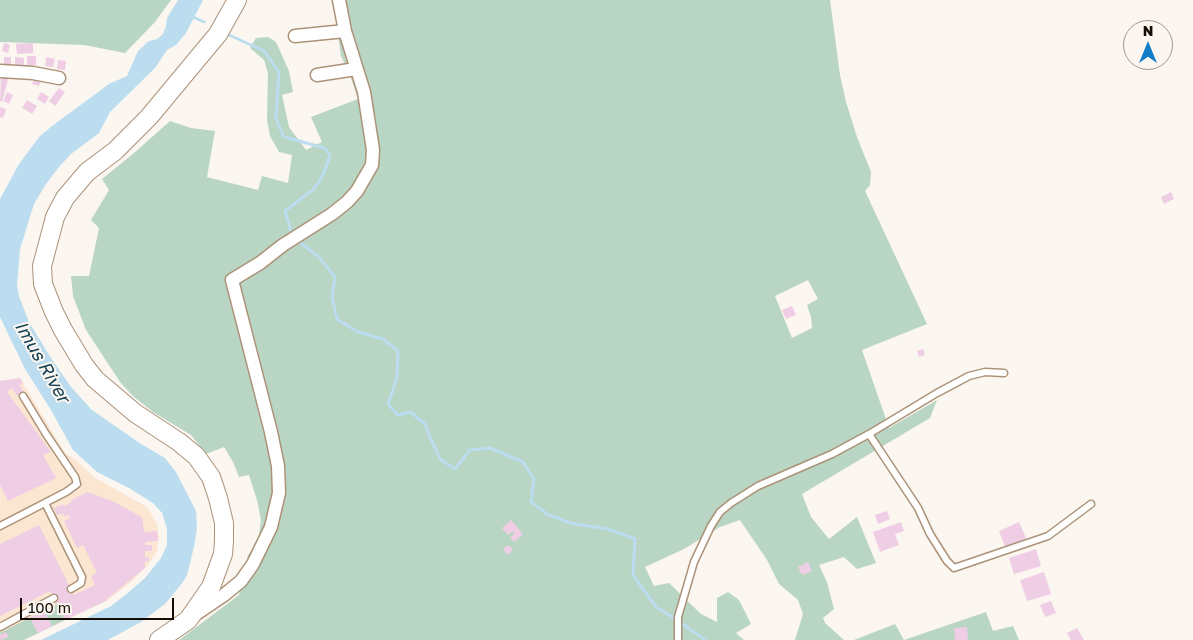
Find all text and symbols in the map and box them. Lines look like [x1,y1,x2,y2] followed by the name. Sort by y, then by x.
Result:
[1123,20,1173,70] north arrow
[1143,22,1153,39] text: N
[10,317,74,407] water label: Imus River
[22,588,176,620] scale bar
[28,598,71,616] text: 100 m

